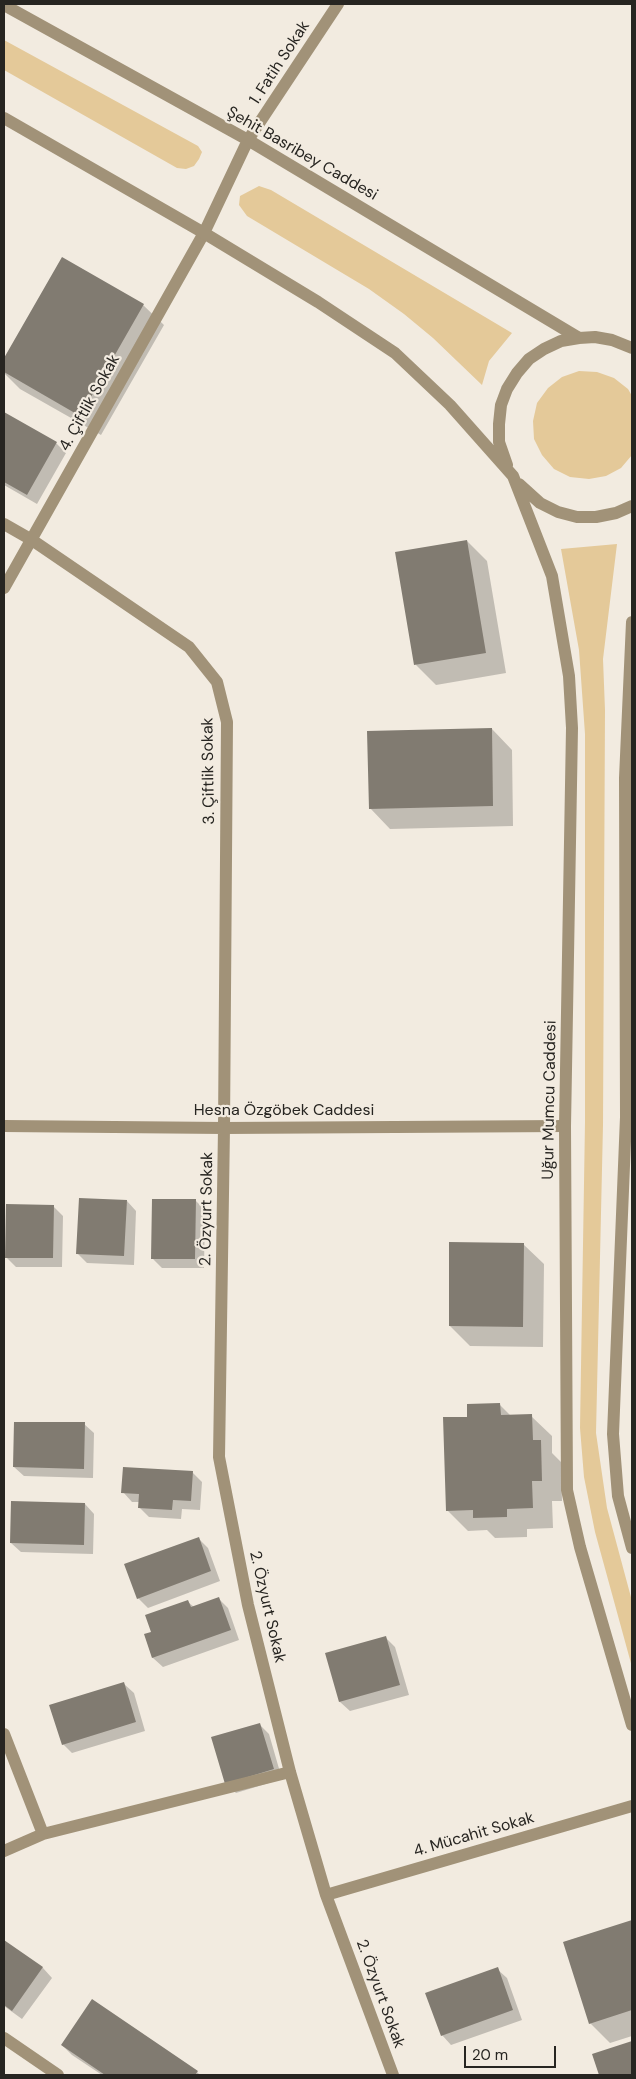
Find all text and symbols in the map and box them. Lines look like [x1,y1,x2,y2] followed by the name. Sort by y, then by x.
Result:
[246,18,314,108] street label: 1. Fatih Sokak
[223,103,381,205] street label: Şehit Basribey Caddesi
[56,351,124,455] street label: 4. Çiftlik Sokak
[198,717,220,825] street label: 3. Çiftlik Sokak
[539,1020,561,1180] street label: Uğur Mumcu Caddesi
[194,1101,374,1121] street label: Hesna Özgöbek Caddesi
[196,1152,218,1266] street label: 2. Özyurt Sokak
[245,1549,289,1665] street label: 2. Özyurt Sokak
[411,1809,537,1861] street label: 4. Mücahit Sokak
[351,1937,409,2051] street label: 2. Özyurt Sokak
[466,2036,558,2068] scale bar
[472,2045,508,2065] text: 20 m

